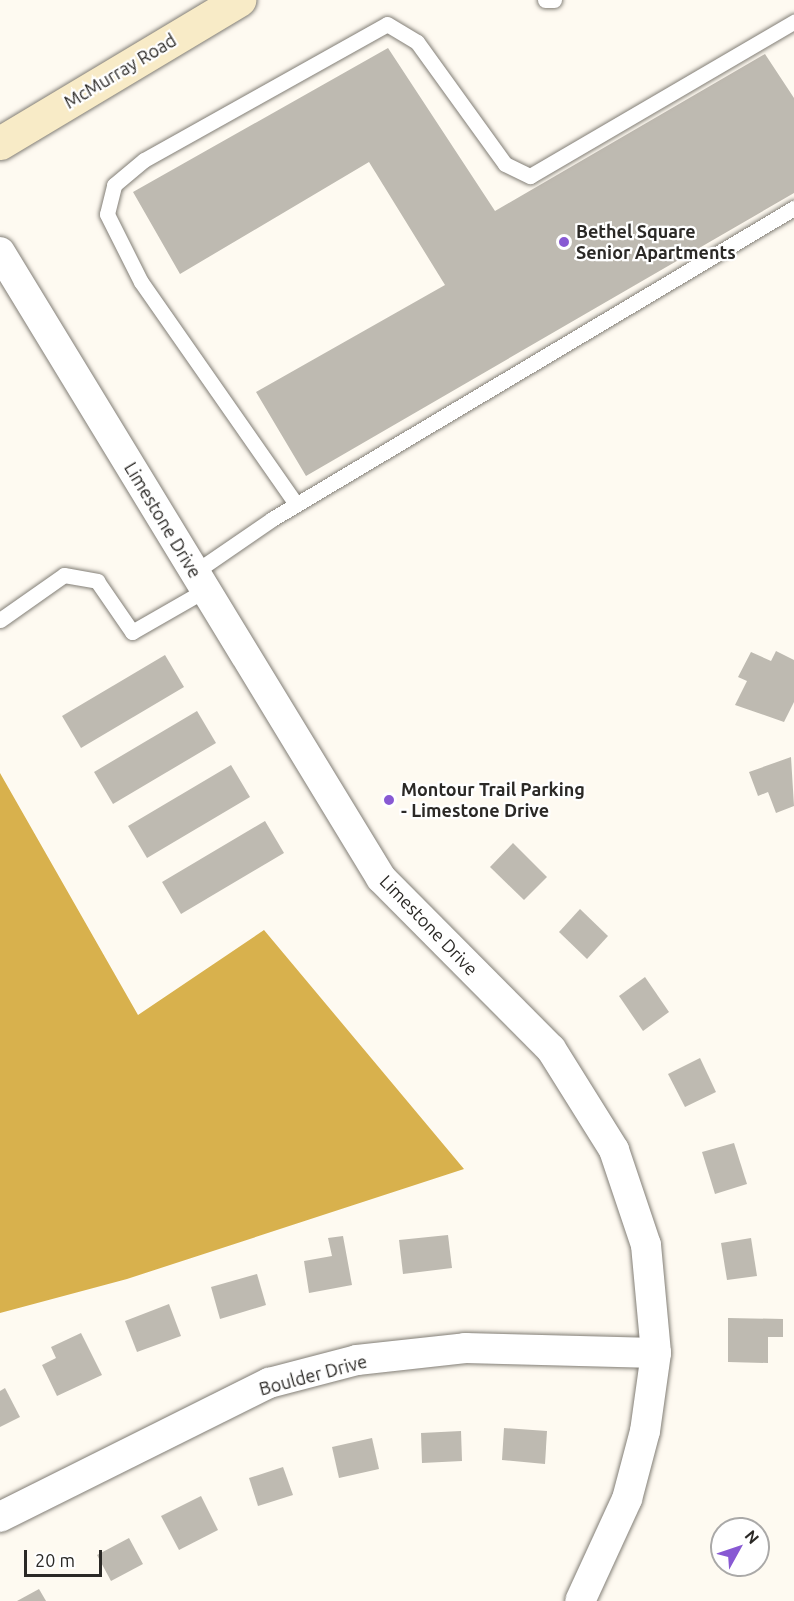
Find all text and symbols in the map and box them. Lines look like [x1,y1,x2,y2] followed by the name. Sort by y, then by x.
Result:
[60,29,180,113] street label: McMurray Road
[576,221,736,264] place label: Bethel Square Senior Apartments
[557,235,571,249] marker: Bethel Square Senior Apartments
[120,458,206,582] street label: Limestone Drive
[401,779,585,822] place label: Montour Trail Parking - Limestone Drive
[382,793,396,807] marker: Montour Trail Parking - Limestone Drive
[376,870,482,980] street label: Limestone Drive
[257,1350,369,1400] street label: Boulder Drive
[710,1517,770,1577] north arrow
[742,1526,763,1547] text: N
[27,1538,105,1576] scale bar
[35,1550,75,1570] text: 20 m

